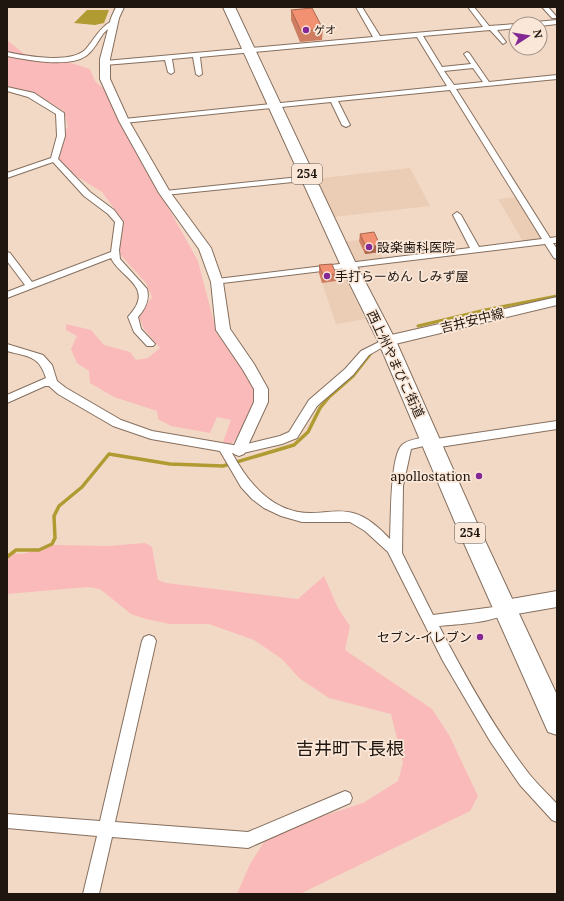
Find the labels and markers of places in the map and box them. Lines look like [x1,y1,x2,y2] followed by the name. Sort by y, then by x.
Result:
[314,22,336,37] place label: ゲオ
[301,25,311,35] marker: ゲオ
[377,238,455,256] place label: 設楽歯科医院
[364,242,374,252] marker: 設楽歯科医院
[335,267,468,285] place label: 手打らーめん しみず屋
[322,271,332,281] marker: 手打らーめん しみず屋
[390,467,472,485] place label: apollostation
[474,471,484,481] marker: apollostation
[377,628,472,646] place label: セブン-イレブン
[475,632,485,642] marker: セブン-イレブン

